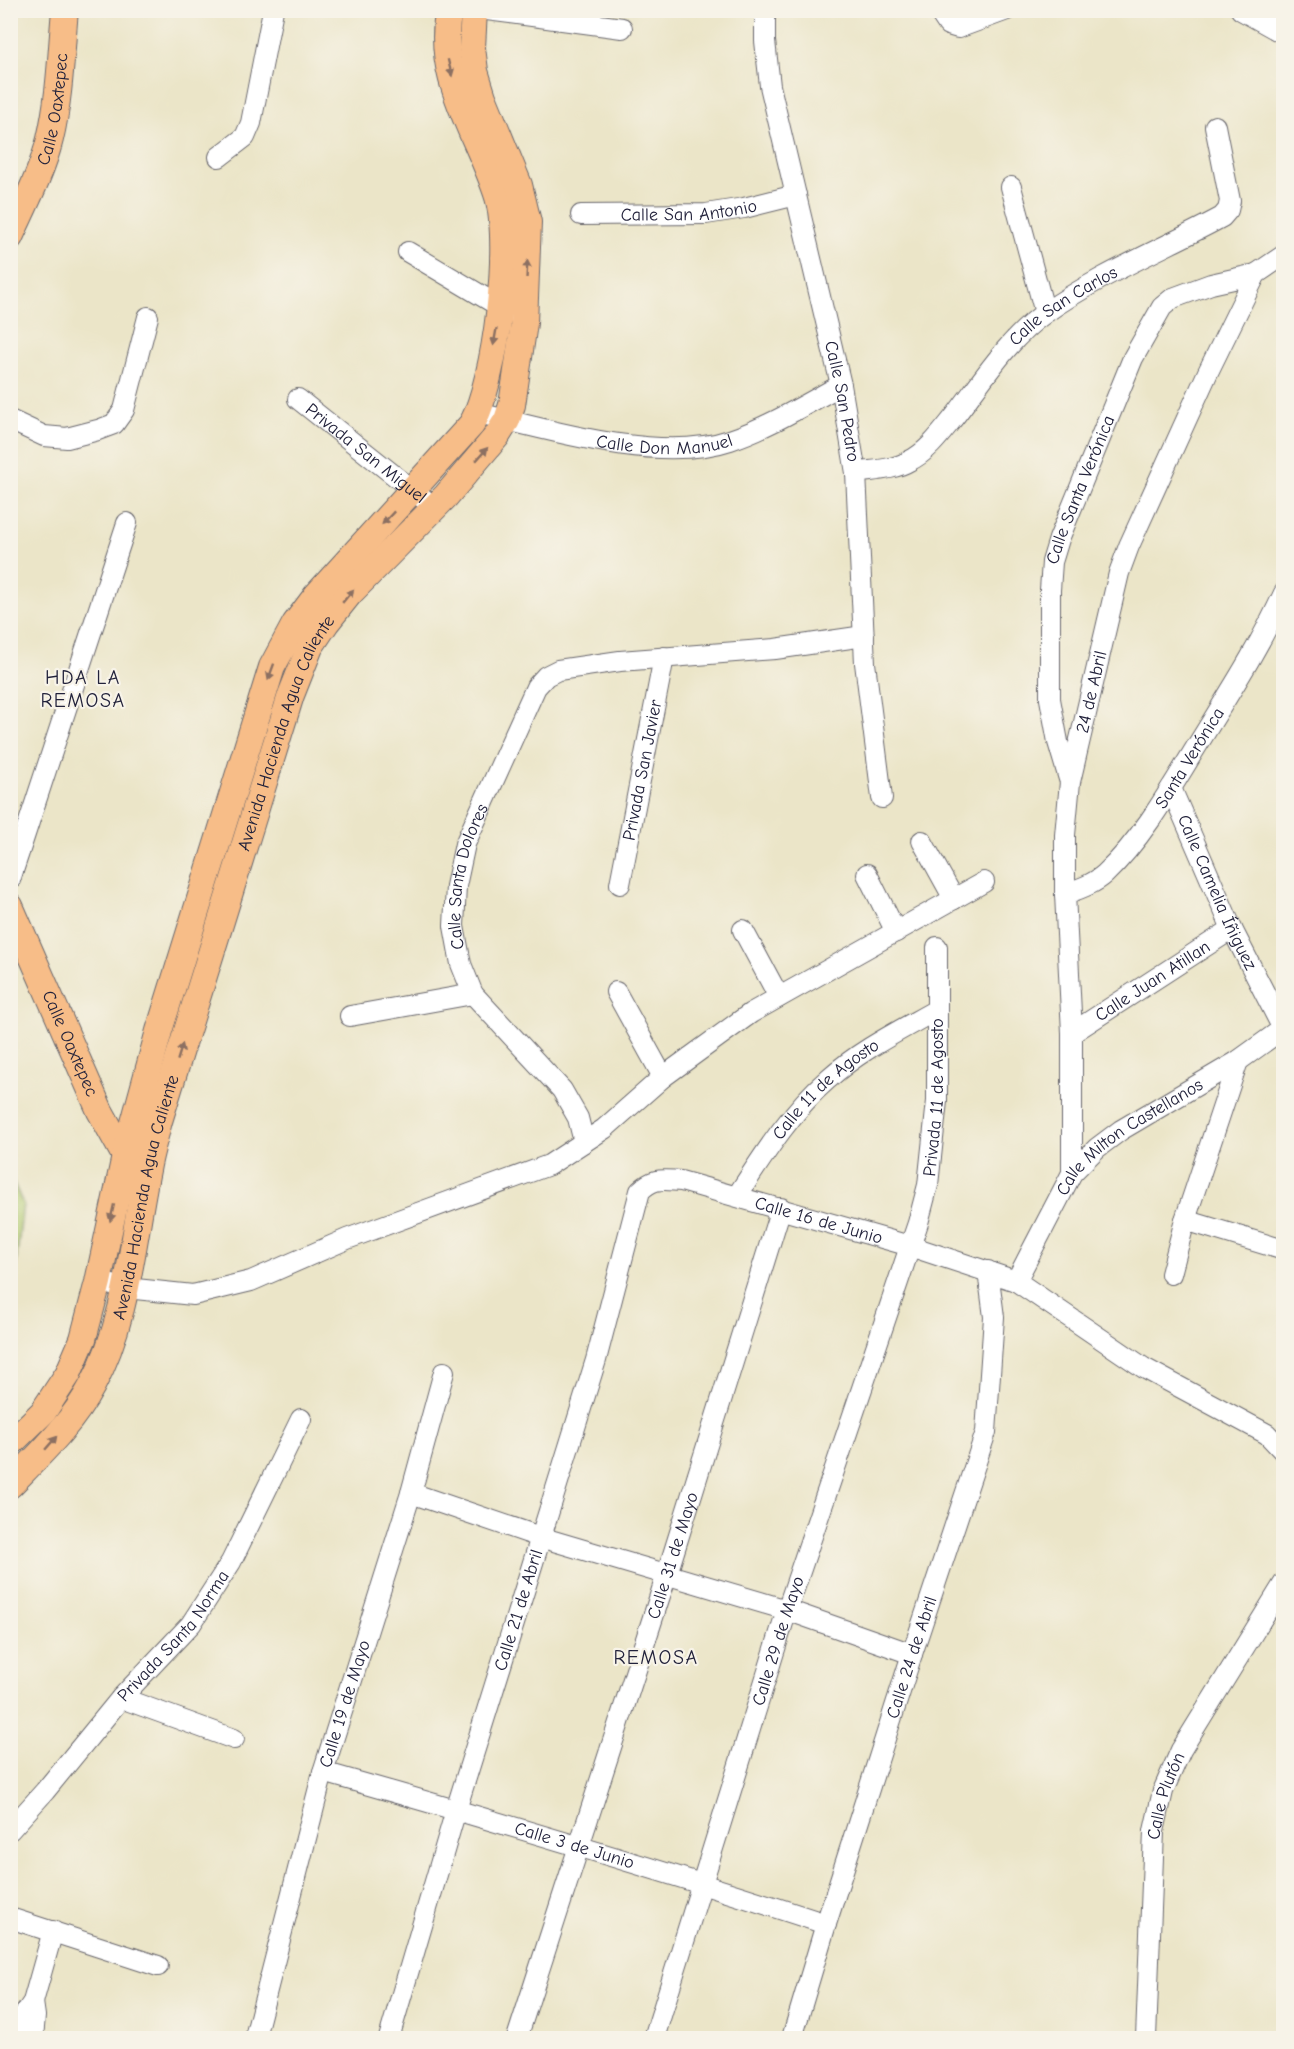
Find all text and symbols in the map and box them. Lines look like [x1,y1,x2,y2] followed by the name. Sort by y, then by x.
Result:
[32,52,72,168] street label: Calle Oaxtepec
[445,59,455,77] one-way arrow
[621,195,759,225] street label: Calle San Antonio
[522,260,531,279] one-way arrow
[1004,261,1121,350] street label: Calle San Carlos
[490,328,499,347] one-way arrow
[820,339,864,463] street label: Calle San Pedro
[301,399,431,508] street label: Privada San Miguel
[1042,412,1119,567] street label: Calle Santa Verónica
[595,429,735,459] street label: Calle Don Manuel
[475,447,488,462] one-way arrow
[381,510,395,525] one-way arrow
[341,589,354,604] one-way arrow
[233,611,339,853] street label: Avenida Hacienda Agua Caliente
[1071,649,1111,735] street label: 24 de Abril
[266,663,276,681] one-way arrow
[40,666,126,712] district label: HDA LA REMOSA
[618,697,666,842] street label: Privada San Javier
[1150,704,1228,812] street label: Santa Verónica
[444,800,492,951] street label: Calle Santa Dolores
[1173,812,1262,973] street label: Calle Camelia Íñiguez
[1091,936,1214,1026] street label: Calle Juan Atillan
[38,987,103,1100] street label: Calle Oaxtepec
[918,1018,948,1178] street label: Privada 11 de Agosto
[768,1034,883,1144] street label: Calle 11 de Agosto
[176,1043,186,1061] one-way arrow
[108,1072,183,1322] street label: Avenida Hacienda Agua Caliente
[1052,1074,1207,1199] street label: Calle Milton Castellanos
[752,1192,885,1248] street label: Calle 16 de Junio
[107,1204,117,1222] one-way arrow
[44,1436,57,1451] one-way arrow
[643,1489,702,1622] street label: Calle 31 de Mayo
[489,1547,547,1673] street label: Calle 21 de Abril
[113,1566,233,1706] street label: Privada Santa Norma
[747,1573,808,1708] street label: Calle 29 de Mayo
[882,1593,941,1721] street label: Calle 24 de Abril
[315,1638,374,1770] street label: Calle 19 de Mayo
[613,1646,699,1669] district label: REMOSA
[1143,1749,1189,1840] street label: Calle Plutón
[512,1817,637,1873] street label: Calle 3 de Junio

